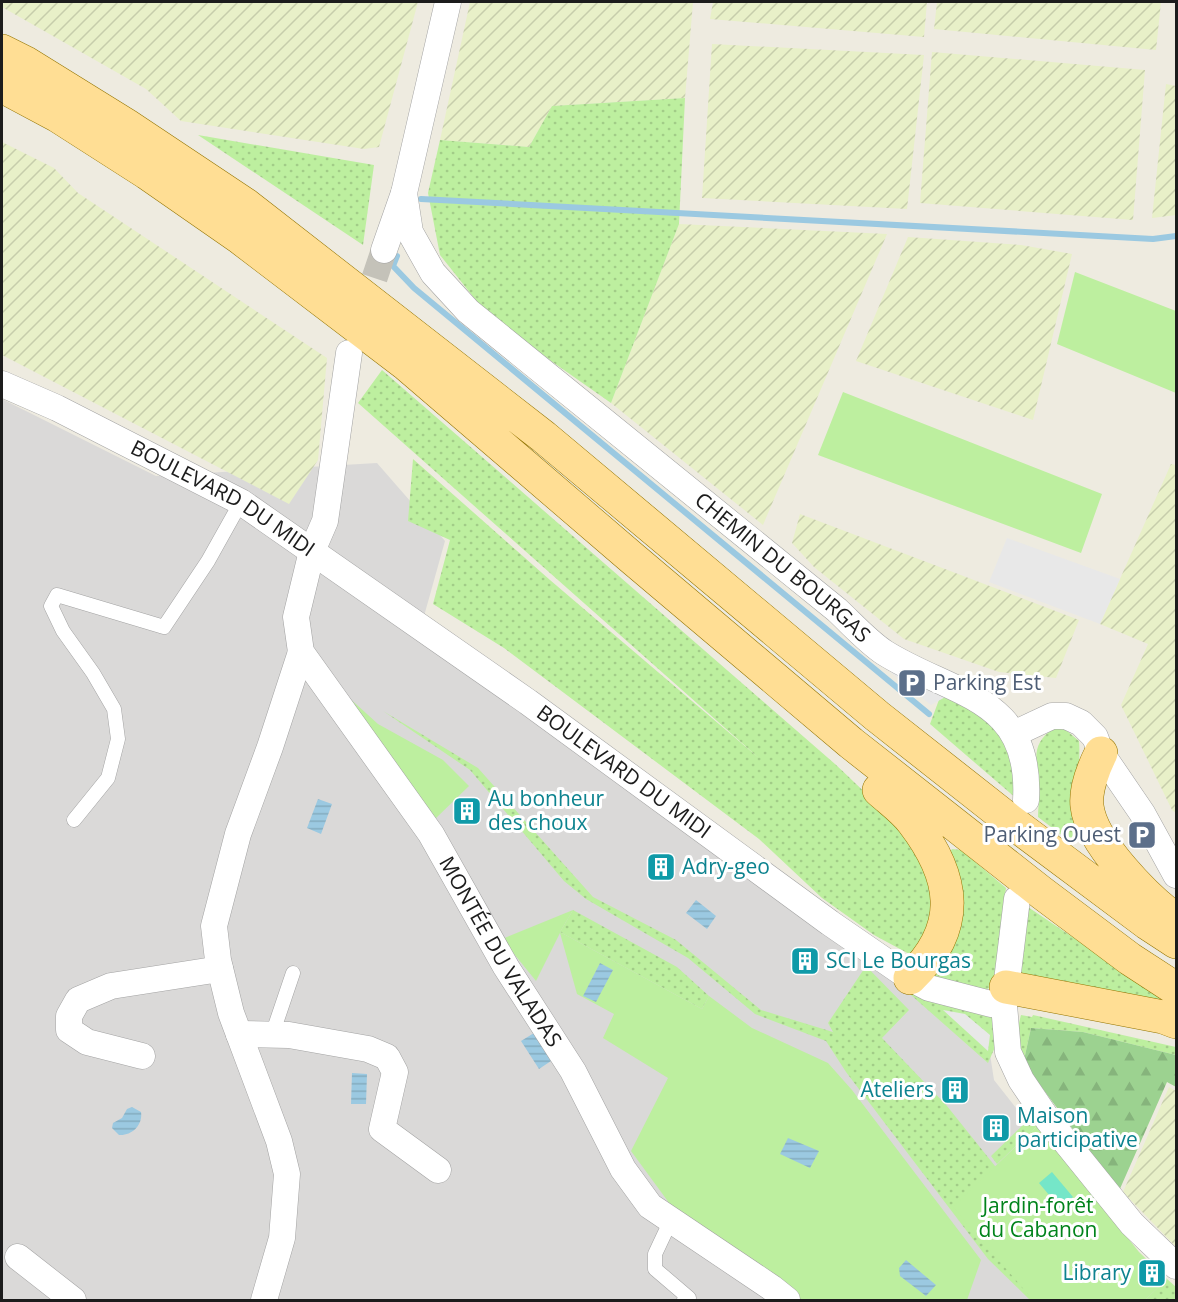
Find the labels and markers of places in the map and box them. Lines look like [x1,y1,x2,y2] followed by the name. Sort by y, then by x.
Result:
[896,667,928,699] parking icon: Parking Est
[933,668,1041,696] place label: Parking Est
[488,784,605,836] place label: Au bonheur des choux
[451,795,483,827] building icon: Au bonheur des choux
[1126,819,1158,851] parking icon: Parking Ouest
[984,820,1121,848] place label: Parking Ouest
[645,851,677,883] building icon: Adry-geo
[682,852,770,880] place label: Adry-geo
[789,945,821,977] building icon: SCI Le Bourgas
[826,946,971,974] place label: SCI Le Bourgas
[939,1074,971,1106] building icon: Ateliers
[860,1075,934,1103] place label: Ateliers
[1017,1101,1138,1153] place label: Maison participative
[980,1112,1012,1144] building icon: Maison participative
[1136,1257,1168,1289] building icon: Library
[1063,1258,1131,1286] place label: Library

